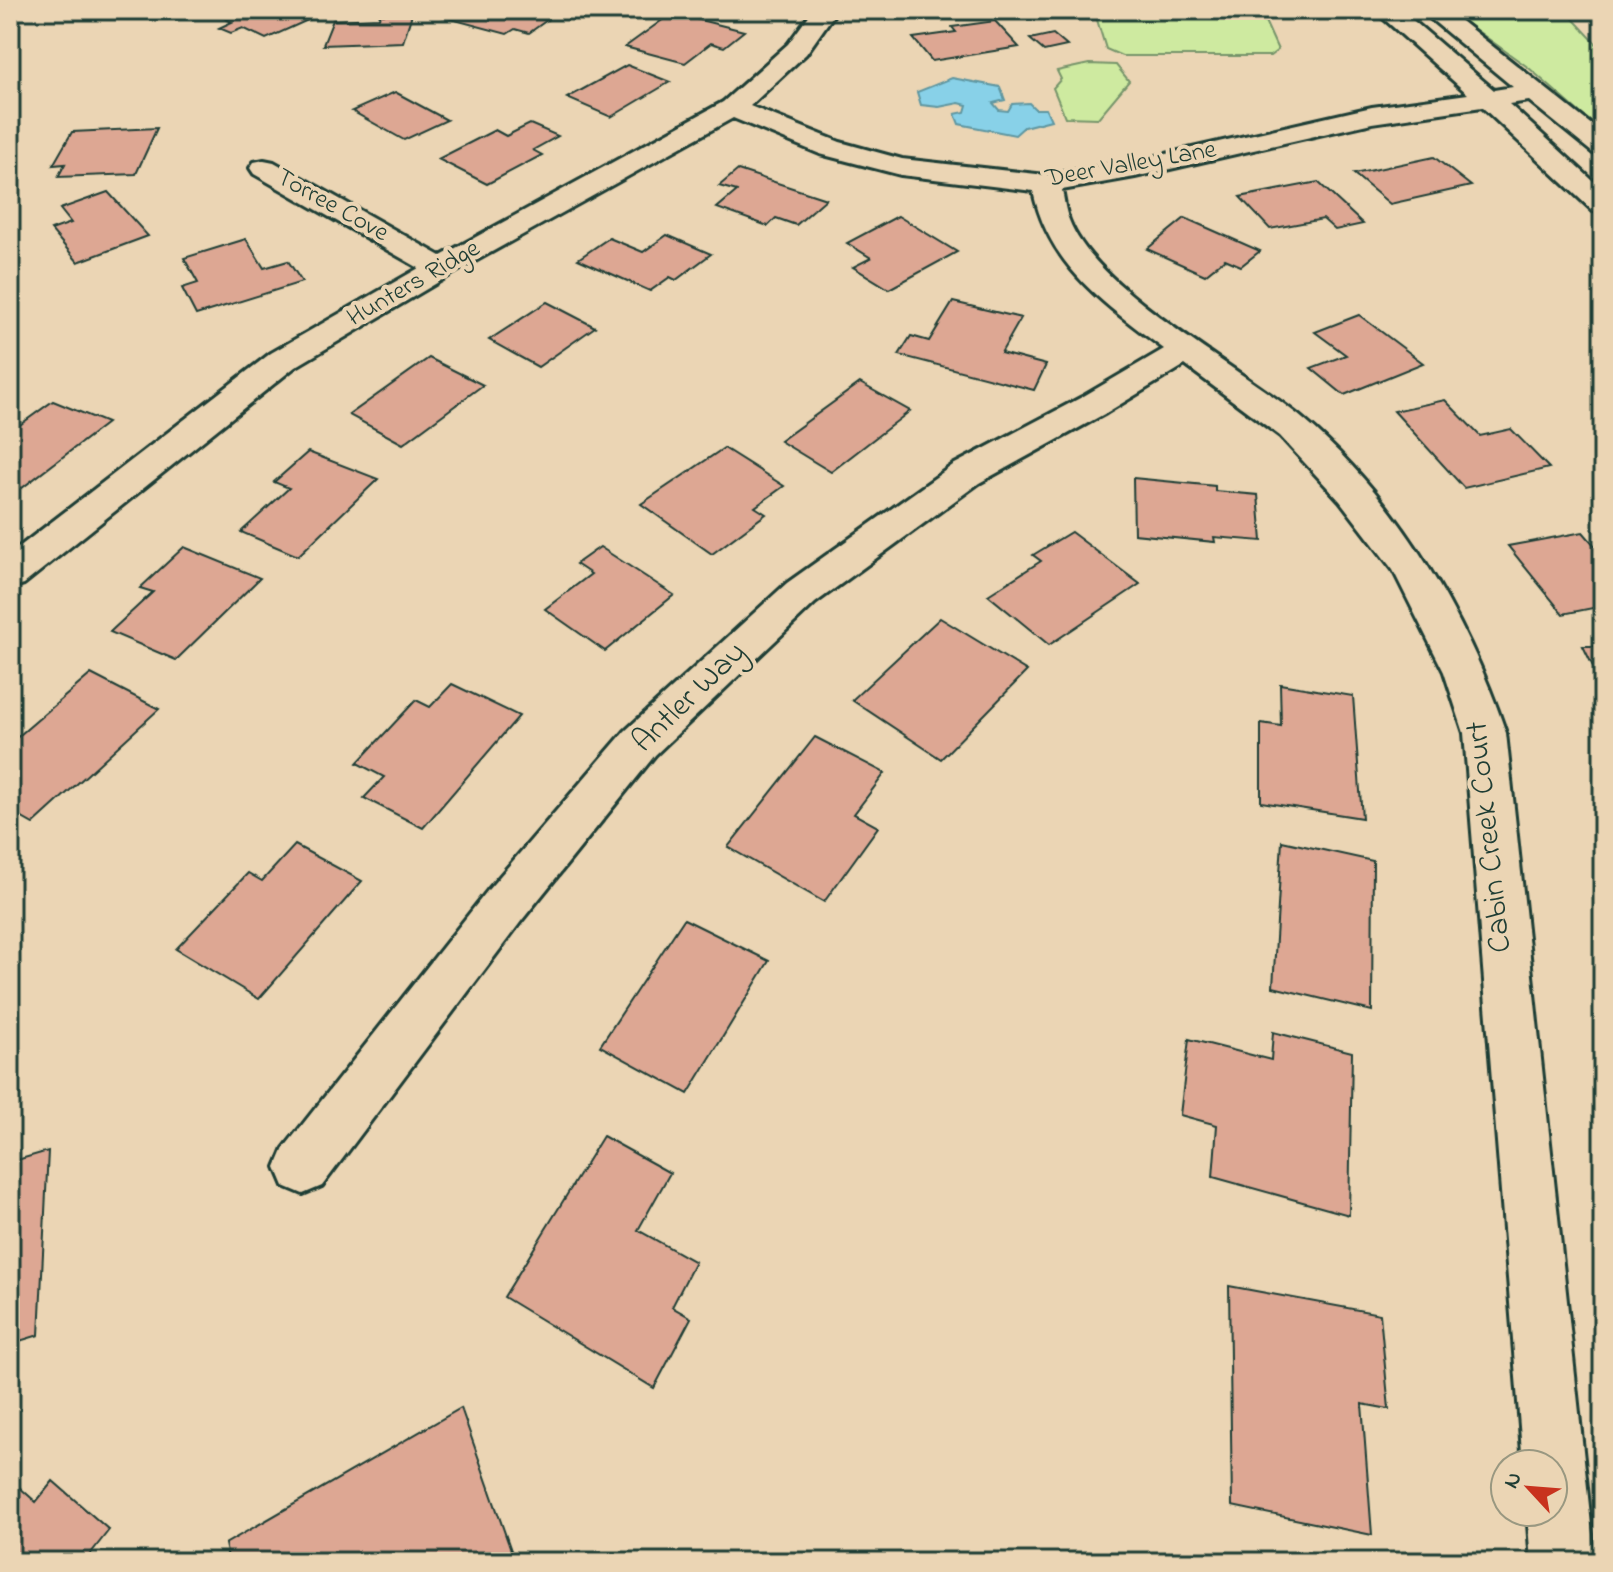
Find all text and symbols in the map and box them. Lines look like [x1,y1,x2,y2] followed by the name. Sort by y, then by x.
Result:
[1042,131,1220,199] street label: Deer Valley Lane
[269,159,396,253] street label: Torree Cove
[340,230,488,337] street label: Hunters Ridge
[622,631,758,765] street label: Antler Way
[1454,719,1526,955] street label: Cabin Creek Court
[1489,1448,1569,1528] north arrow
[1496,1467,1531,1494] text: N

